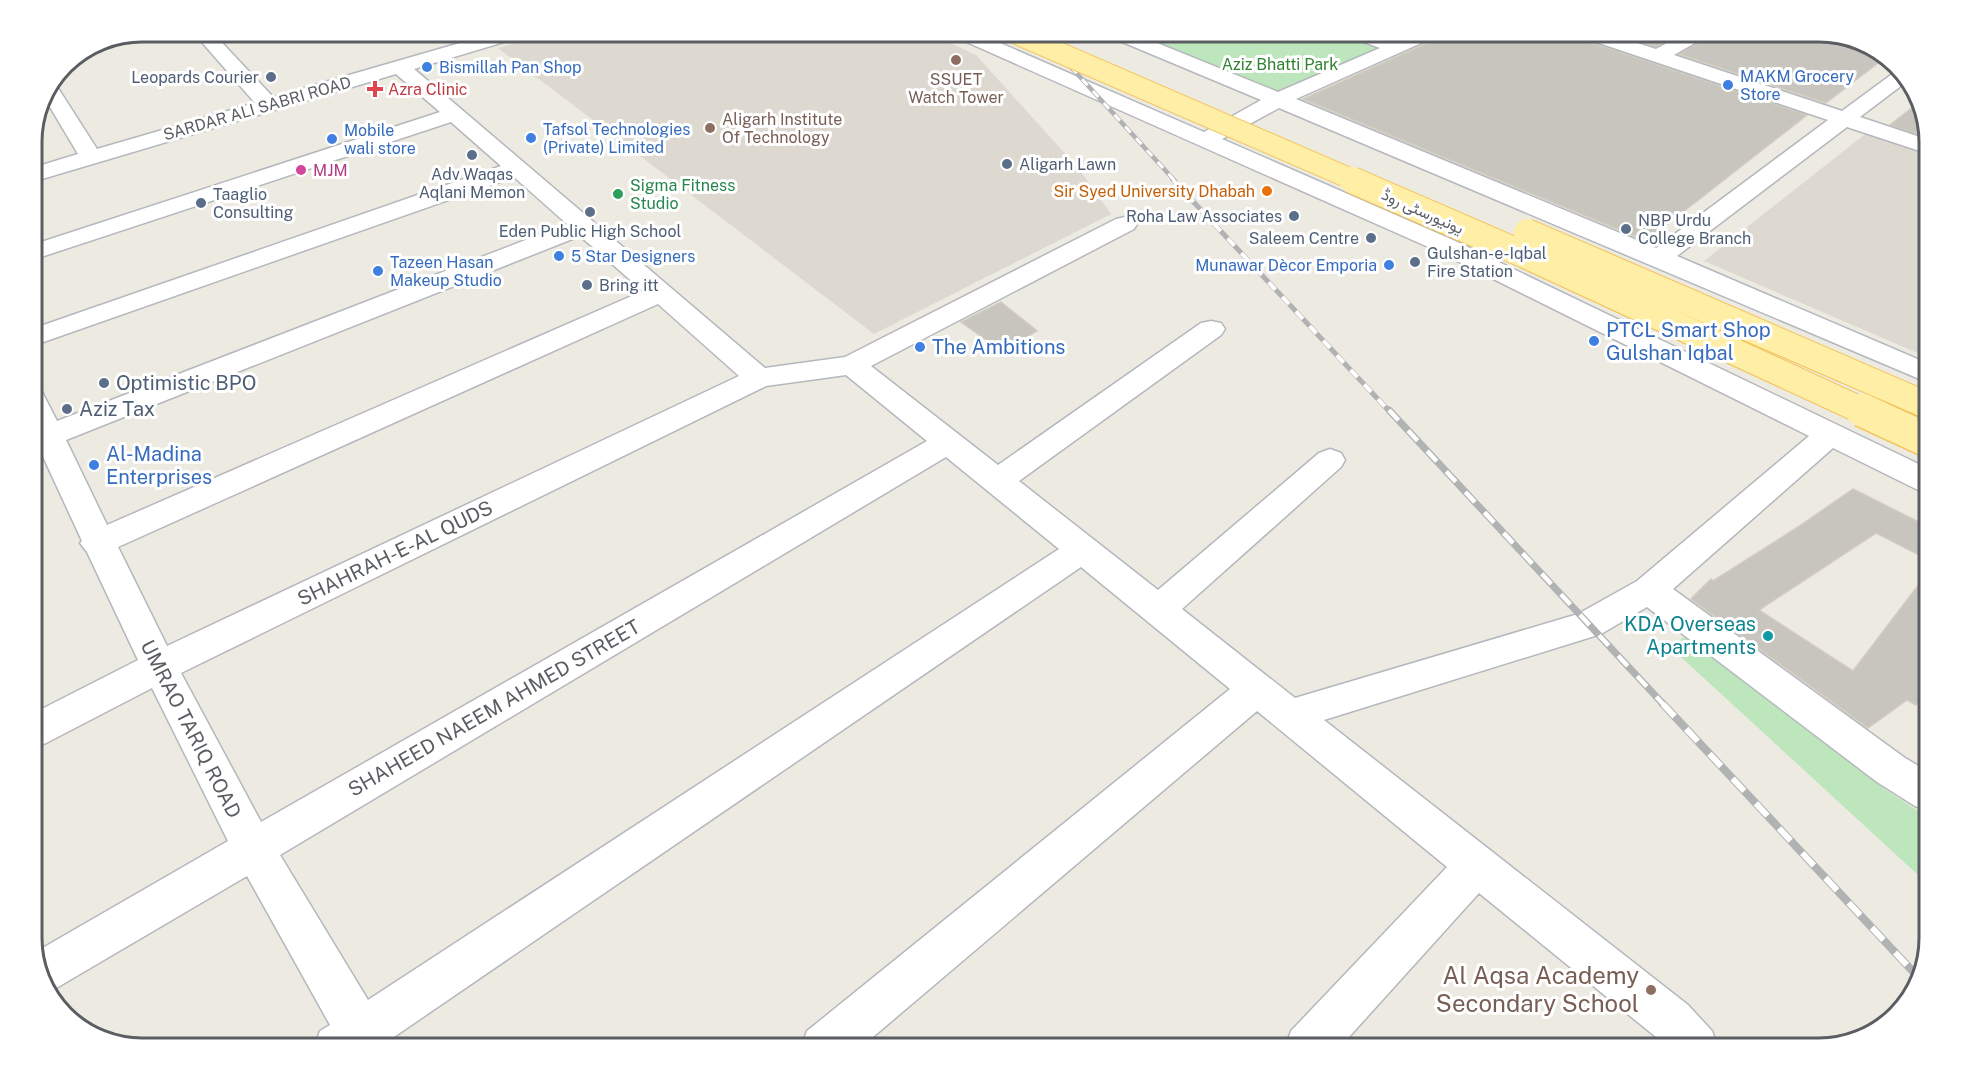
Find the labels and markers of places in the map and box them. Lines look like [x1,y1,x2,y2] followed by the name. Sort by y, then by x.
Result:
[949,53,963,67] marker: SSUET Watch Tower
[439,58,582,77] place label: Bismillah Pan Shop
[420,60,434,74] marker: Bismillah Pan Shop
[1740,67,1855,104] place label: MAKM Grocery Store
[131,68,259,87] place label: Leopards Courier
[264,70,278,84] marker: Leopards Courier
[908,70,1004,107] place label: SSUET Watch Tower
[1721,78,1735,92] marker: MAKM Grocery Store
[366,80,384,98] marker: Azra Clinic
[388,80,468,99] place label: Azra Clinic
[722,110,842,147] place label: Aligarh Institute Of Technology
[543,120,690,157] place label: Tafsol Technologies (Private) Limited
[344,121,416,158] place label: Mobile wali store
[703,121,717,135] marker: Aligarh Institute Of Technology
[524,131,538,145] marker: Tafsol Technologies (Private) Limited
[325,132,339,146] marker: Mobile wali store
[465,148,479,162] marker: Adv Waqas Aqlani Memon
[1019,155,1116,174] place label: Aligarh Lawn
[1000,157,1014,171] marker: Aligarh Lawn
[313,161,348,180] place label: MJM
[294,163,308,177] marker: MJM
[419,165,525,202] place label: Adv Waqas Aqlani Memon
[630,176,735,213] place label: Sigma Fitness Studio
[1053,182,1255,201] place label: Sir Syed University Dhabah
[1260,184,1274,198] marker: Sir Syed University Dhabah
[213,185,293,222] place label: Taaglio Consulting
[611,187,625,201] marker: Sigma Fitness Studio
[194,196,208,210] marker: Taaglio Consulting
[583,205,597,219] marker: Eden Public High School
[1126,207,1282,226] place label: Roha Law Associates
[1287,209,1301,223] marker: Roha Law Associates
[1638,211,1751,248] place label: NBP Urdu College Branch
[499,222,681,241] place label: Eden Public High School
[1619,222,1633,236] marker: NBP Urdu College Branch
[1249,229,1359,248] place label: Saleem Centre
[1364,231,1378,245] marker: Saleem Centre
[1427,244,1547,281] place label: Gulshan-e-Iqbal Fire Station
[571,247,695,266] place label: 5 Star Designers
[552,249,566,263] marker: 5 Star Designers
[390,253,502,290] place label: Tazeen Hasan Makeup Studio
[1408,255,1422,269] marker: Gulshan-e-Iqbal Fire Station
[1195,256,1377,275] place label: Munawar Dècor Emporia
[1382,258,1396,272] marker: Munawar Dècor Emporia
[371,264,385,278] marker: Tazeen Hasan Makeup Studio
[599,276,659,295] place label: Bring itt
[580,278,594,292] marker: Bring itt
[1606,318,1771,365] place label: PTCL Smart Shop Gulshan Iqbal
[1587,334,1601,348] marker: PTCL Smart Shop Gulshan Iqbal
[932,335,1065,359] place label: The Ambitions
[913,340,927,354] marker: The Ambitions
[116,371,256,395] place label: Optimistic BPO
[97,376,111,390] marker: Optimistic BPO
[79,397,155,421] place label: Aziz Tax
[60,402,74,416] marker: Aziz Tax
[106,442,212,489] place label: Al-Madina Enterprises
[87,458,101,472] marker: Al-Madina Enterprises
[1624,612,1756,659] place label: KDA Overseas Apartments
[1761,629,1775,643] marker: KDA Overseas Apartments
[1436,961,1639,1017] place label: Al Aqsa Academy Secondary School
[1644,983,1658,997] marker: Al Aqsa Academy Secondary School

